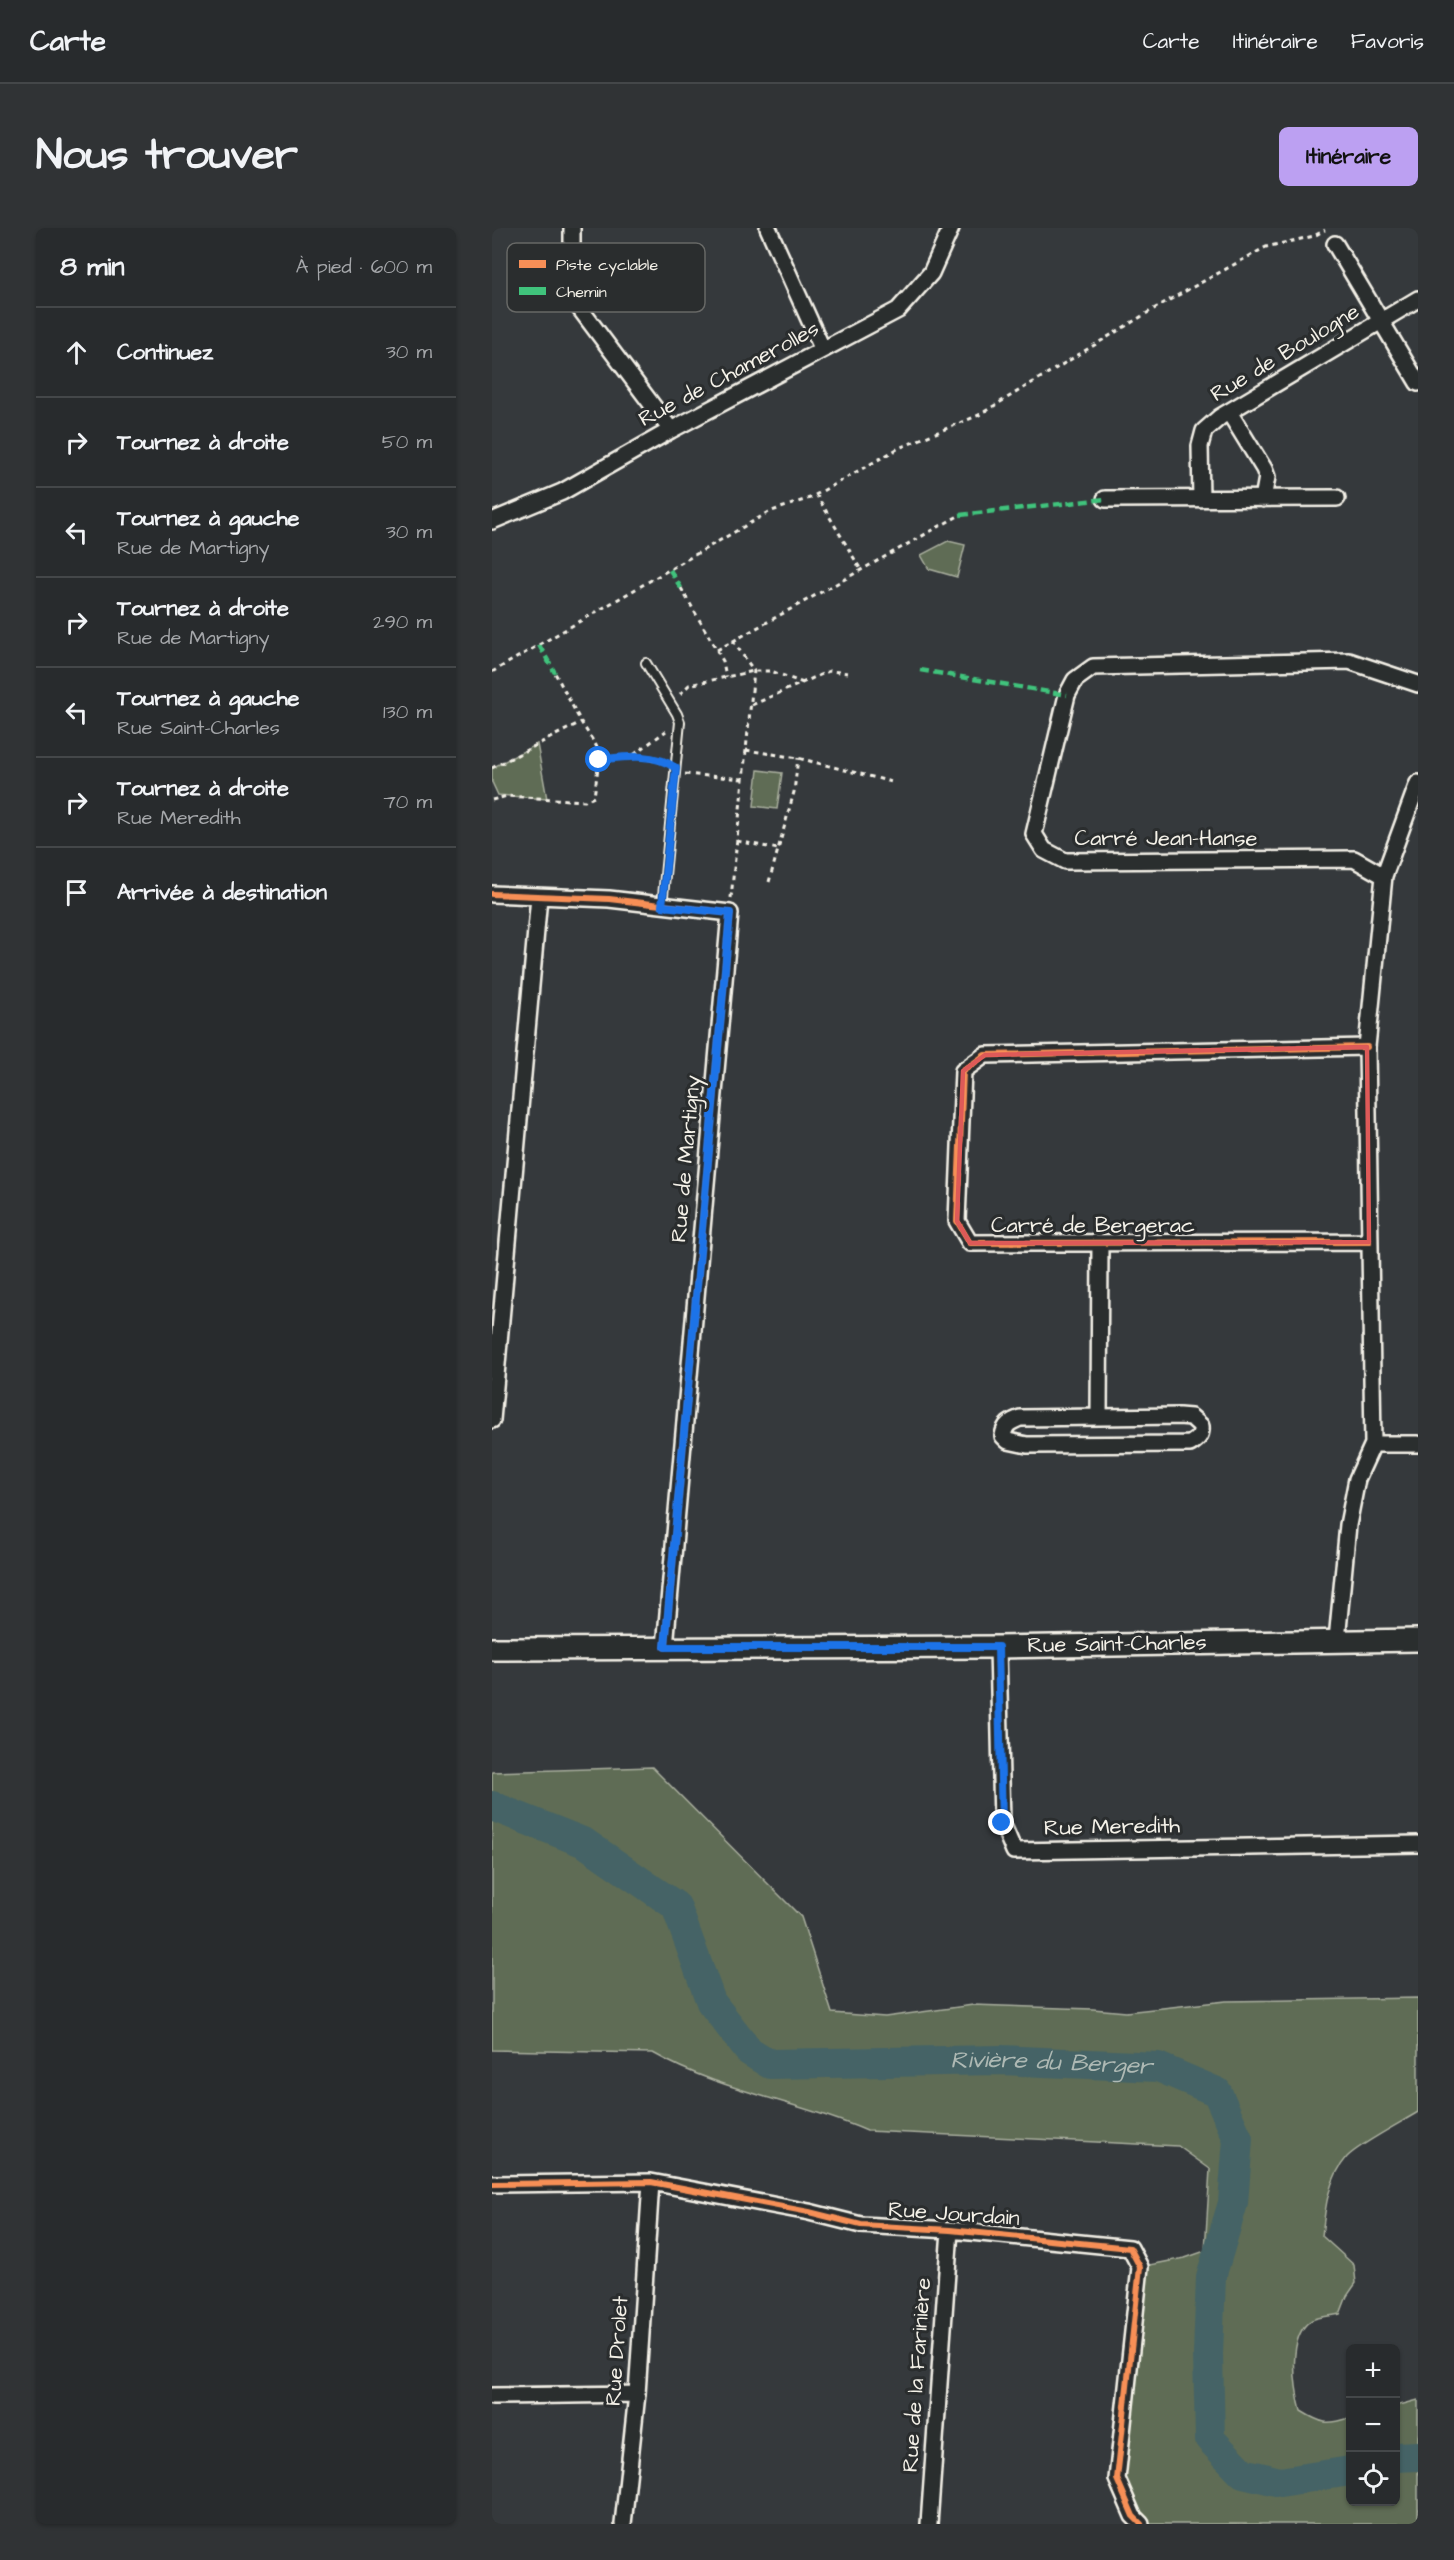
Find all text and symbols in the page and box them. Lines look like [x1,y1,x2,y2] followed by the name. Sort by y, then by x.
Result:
[30,22,106,61] text: Carte
[1143,27,1200,56] text: Carte
[1233,27,1318,56] text: Itinéraire
[1351,27,1424,56] text: Favoris
[36,127,298,185] text: Nous trouver
[1279,127,1418,186] button: Itinéraire
[507,243,705,312] legend
[60,249,124,285] text: 8 min
[296,253,432,281] text: À pied · 600 m
[556,254,658,277] text: Piste cyclable
[556,281,607,303] text: Chemin
[1205,296,1366,411] street label: Rue de Boulogne
[633,313,825,435] street label: Rue de Chamerolles
[60,336,93,369] icon: ahead
[117,337,213,368] text: Continuez
[386,338,432,366] text: 30 m
[60,426,93,459] icon: right
[117,427,289,458] text: Tournez à droite
[382,428,432,456] text: 50 m
[117,503,299,534] text: Tournez à gauche
[60,516,93,549] icon: left
[386,518,432,546] text: 30 m
[117,534,269,562] text: Rue de Martigny
[117,593,289,624] text: Tournez à droite
[60,606,93,639] icon: right
[373,608,432,636] text: 290 m
[117,624,269,652] text: Rue de Martigny
[117,683,299,714] text: Tournez à gauche
[60,696,93,729] icon: left
[383,698,432,726] text: 130 m
[117,714,280,742] text: Rue Saint-Charles
[585,746,611,772] route start
[117,773,289,804] text: Tournez à droite
[60,786,93,819] icon: right
[384,788,432,816] text: 70 m
[117,804,241,832] text: Rue Meredith
[1075,823,1257,854] street label: Carré Jean-Hanse
[60,876,93,909] icon: arrive
[117,877,327,908] text: Arrivée à destination
[663,1074,710,1244] street label: Rue de Martigny
[991,1210,1195,1242] street label: Carré de Bergerac
[1027,1627,1207,1661] street label: Rue Saint-Charles
[988,1809,1014,1835] route end
[1044,1810,1180,1844] street label: Rue Meredith
[950,2043,1156,2084] water label: Rivière du Berger
[887,2194,1021,2234] street label: Rue Jourdain
[895,2276,939,2473] street label: Rue de la Farinière
[598,2295,636,2407] street label: Rue Drolet
[1346,2344,1400,2506] map controls
[1346,2344,1400,2398] button: +
[1346,2398,1400,2452] button: −
[1346,2452,1400,2506] button: locate

